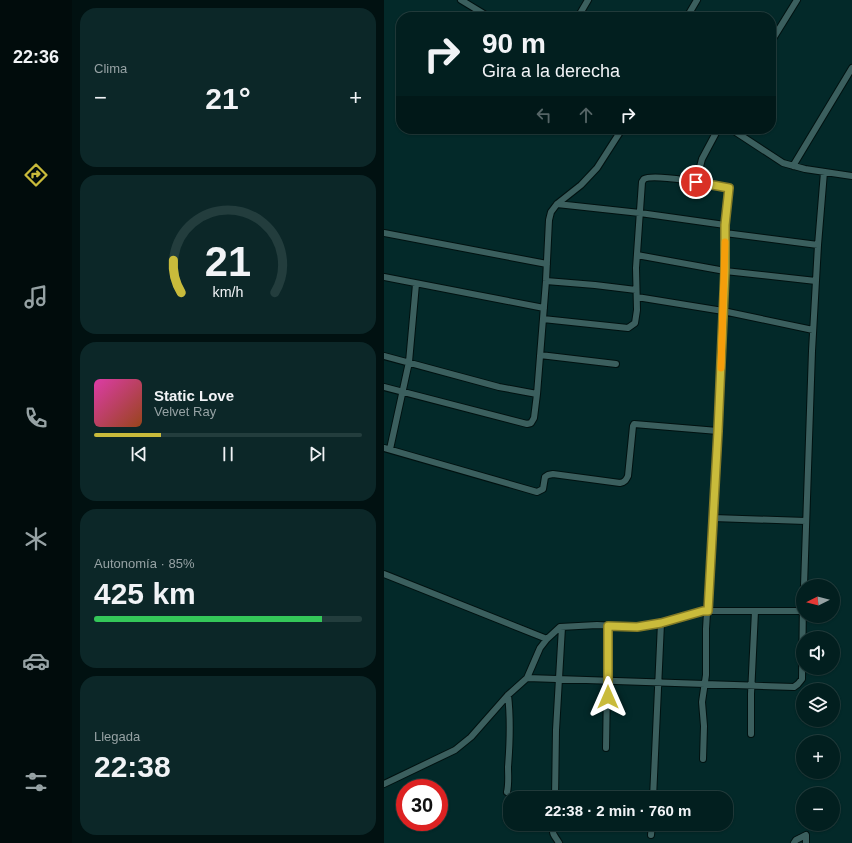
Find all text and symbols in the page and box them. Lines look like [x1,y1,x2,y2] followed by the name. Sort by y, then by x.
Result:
[416,28,468,80] icon: right
[482,28,546,59] text: 90 m
[13,47,59,67] text: 22:36
[94,61,127,76] text: Clima
[482,61,620,81] text: Gira a la derecha
[205,82,251,115] text: 21°
[94,85,107,110] text: −
[349,85,362,110] text: +
[533,104,555,126] icon: left
[575,104,597,126] icon: ahead
[617,104,639,126] icon: right
[22,161,50,189] icon: directions
[679,165,713,199] pin
[685,171,707,193] icon: arrive
[205,237,251,284] text: 21
[22,283,50,311] icon: music
[213,283,244,299] text: km/h
[154,387,234,404] text: Static Love
[22,404,50,432] icon: phone
[154,404,216,419] text: Velvet Ray
[128,443,150,465] icon: previous
[217,443,239,465] icon: pause
[306,443,328,465] icon: next
[22,525,50,553] icon: climate
[94,556,194,571] text: Autonomía · 85%
[94,577,196,610] text: 425 km
[796,579,840,623] north arrow
[796,579,840,831] map controls
[796,631,840,675] button: sound
[22,647,50,675] icon: car
[587,676,629,718] position arrow
[796,683,840,727] button: layers
[94,729,140,744] text: Llegada
[796,735,840,779] button: +
[94,750,171,783] text: 22:38
[22,768,50,796] icon: filters
[396,779,448,831] speed limit sign: 30
[796,787,840,831] button: −
[545,802,691,819] text: 22:38 · 2 min · 760 m

